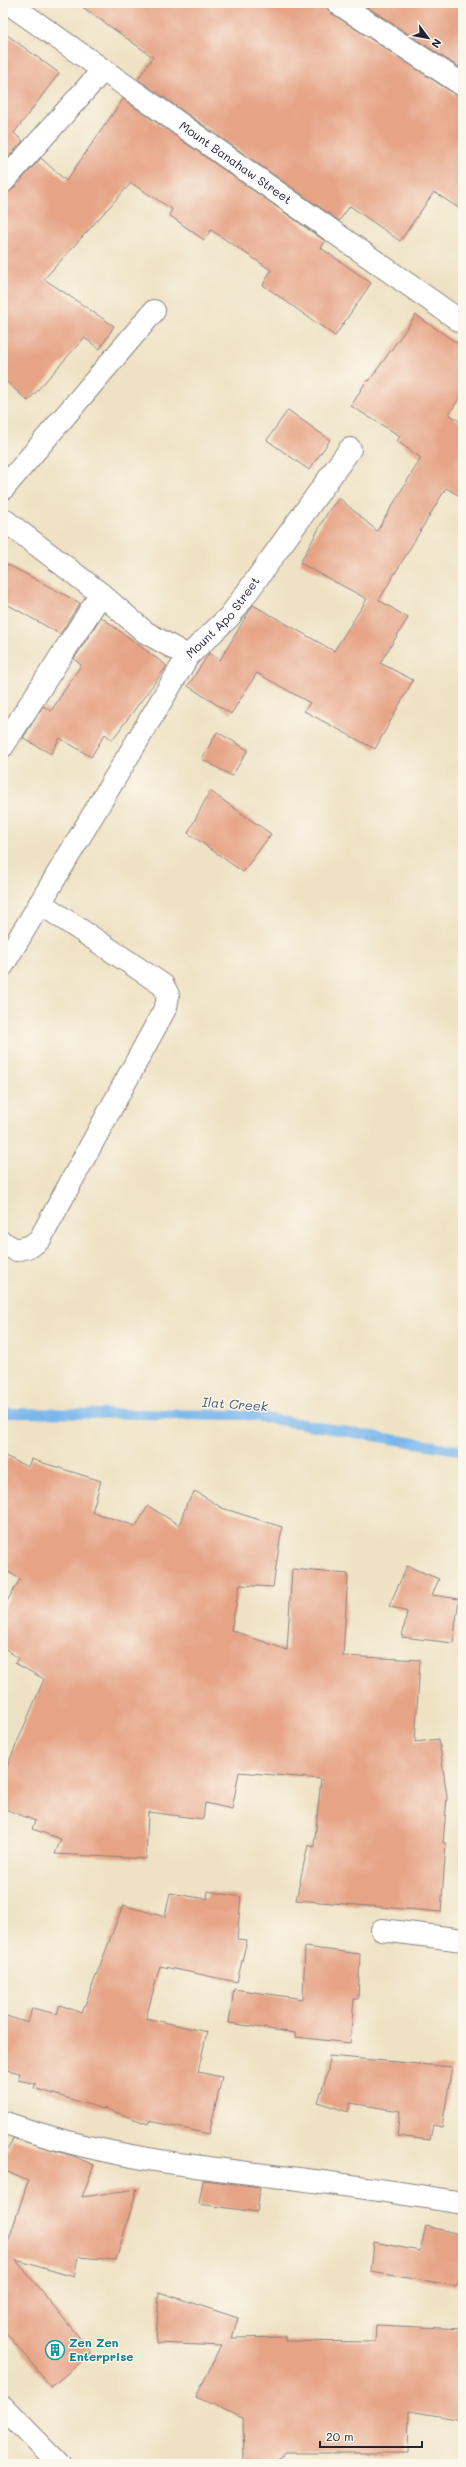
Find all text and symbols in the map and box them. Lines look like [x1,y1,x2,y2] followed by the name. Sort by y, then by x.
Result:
[408,18,448,58] north arrow
[428,36,445,51] text: N
[177,117,295,207] street label: Mount Banahaw Street
[182,573,263,661] street label: Mount Apo Street
[202,1393,270,1414] water label: Ilat Creek
[69,2334,133,2364] place label: Zen Zen Enterprise
[44,2339,66,2361] building icon: Zen Zen Enterprise
[320,2423,422,2449] scale bar
[326,2428,354,2444] text: 20 m

